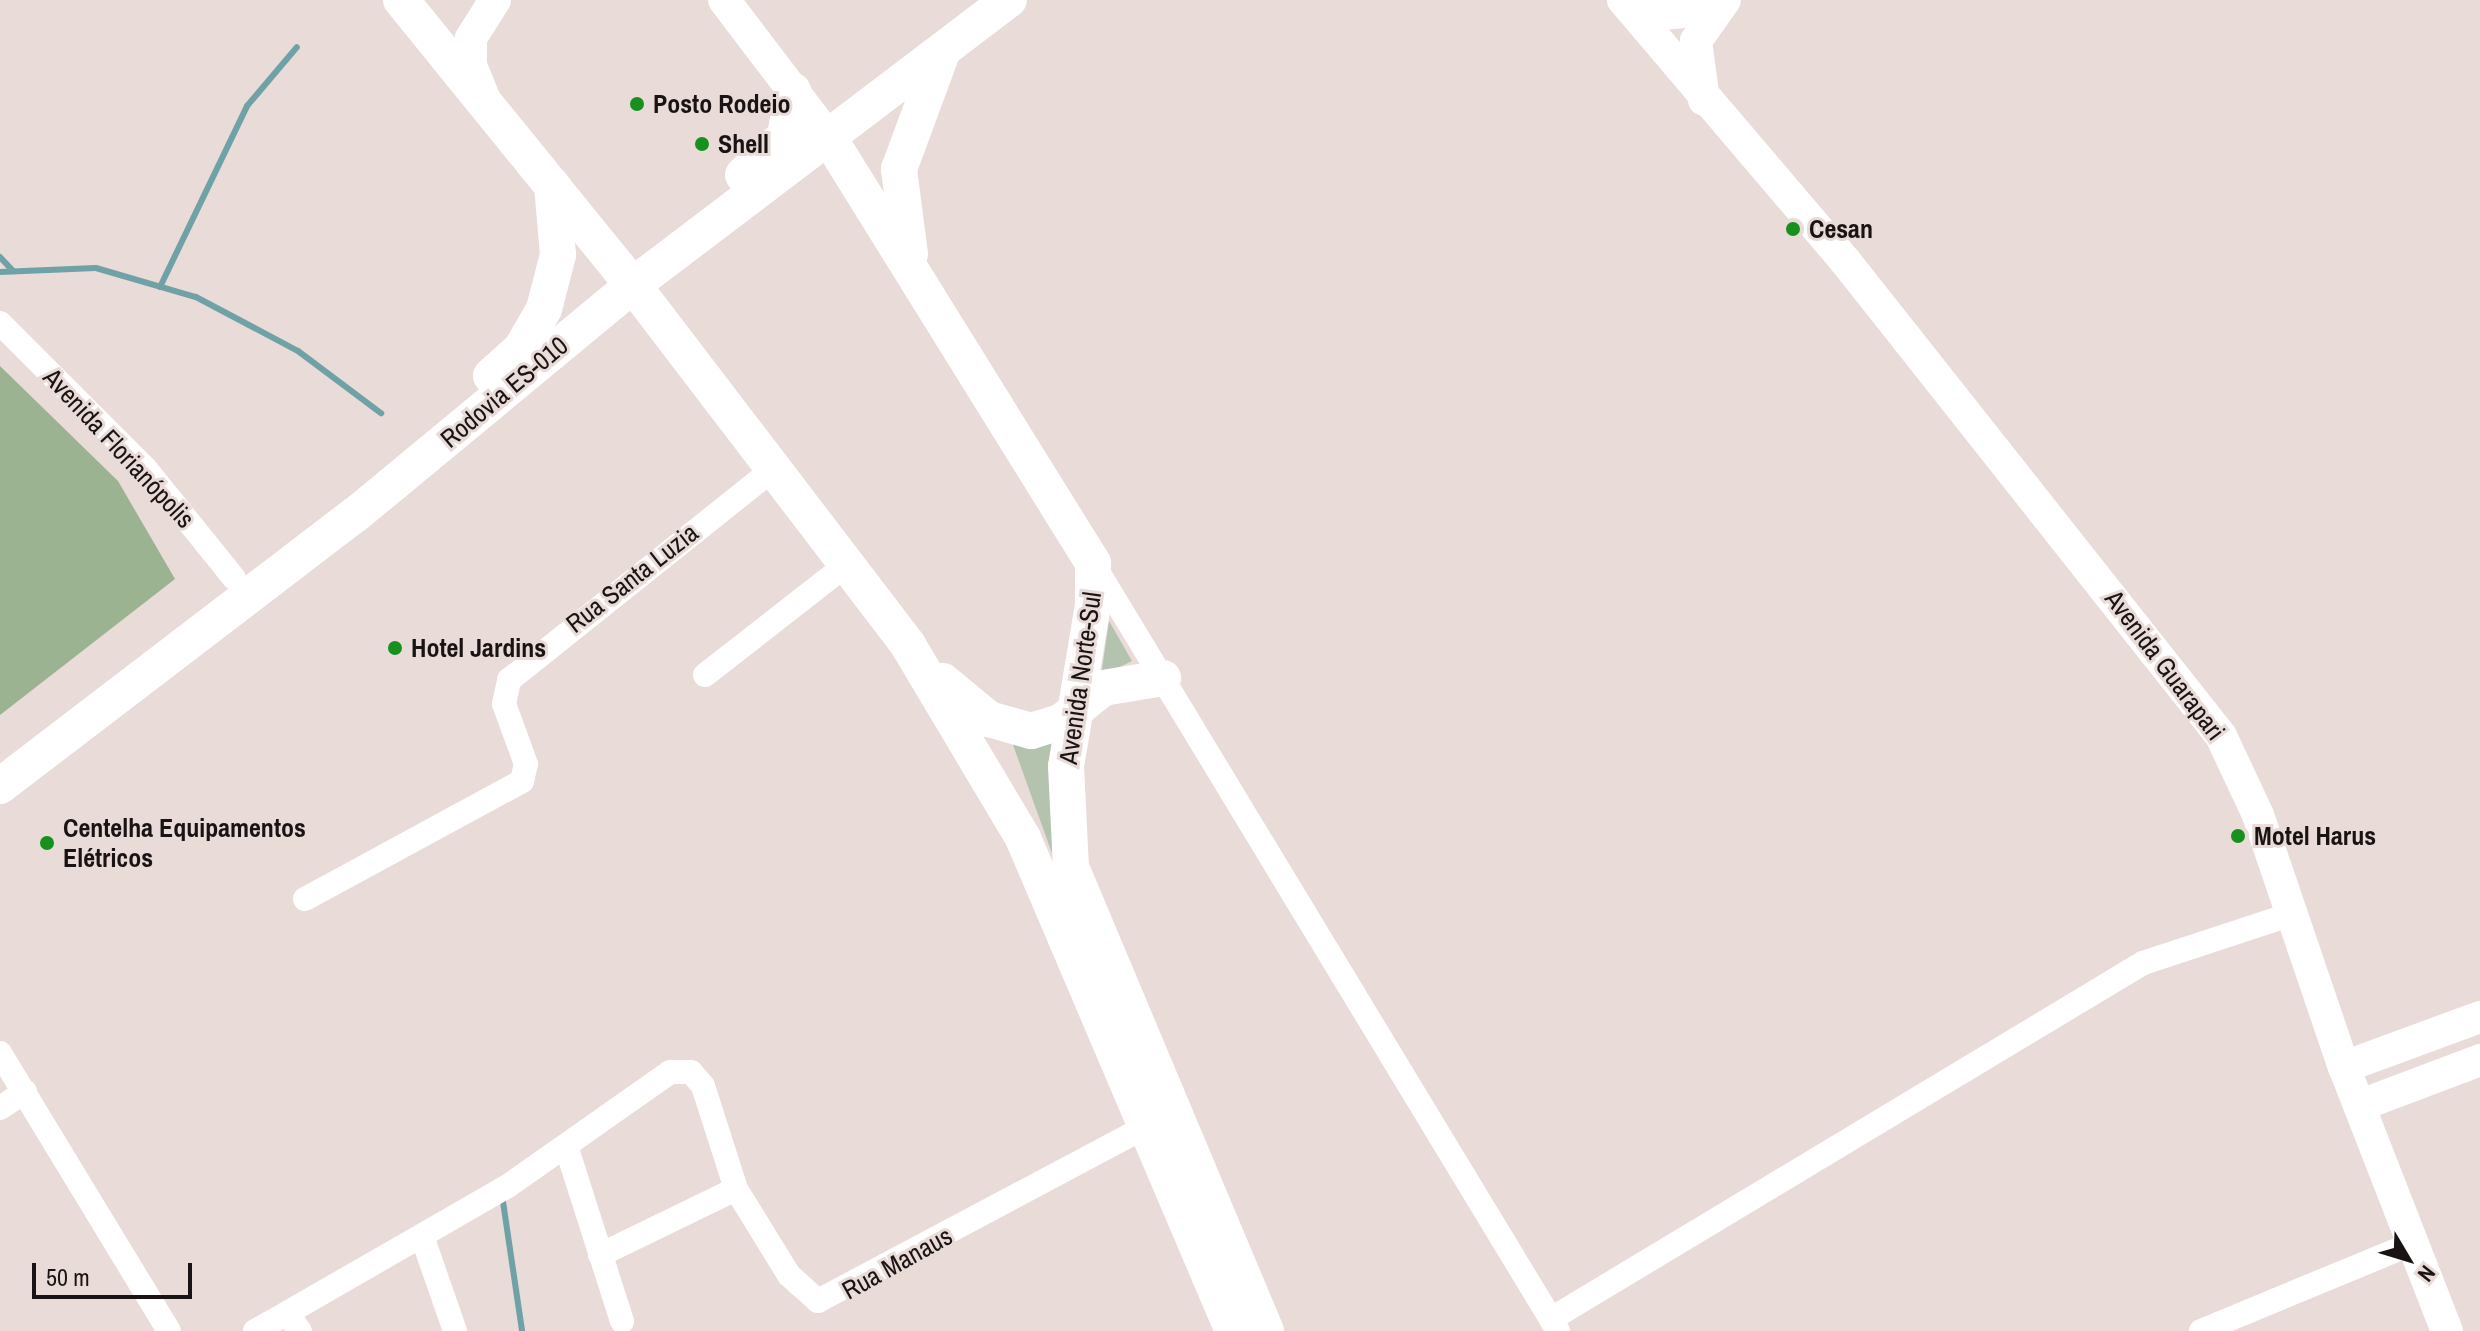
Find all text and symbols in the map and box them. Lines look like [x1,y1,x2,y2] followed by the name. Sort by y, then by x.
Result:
[653,88,790,120] place label: Posto Rodeio
[628,95,646,113] marker: Posto Rodeio
[718,128,769,160] place label: Shell
[693,135,711,153] marker: Shell
[1809,213,1873,245] place label: Cesan
[1784,220,1802,238] marker: Cesan
[434,330,574,454] street label: Rodovia ES-010
[37,362,201,534] street label: Avenida Florianópolis
[560,517,704,639] street label: Rua Santa Luzia
[2098,584,2232,746] street label: Avenida Guarapari
[1052,590,1108,766] street label: Avenida Norte-Sul
[411,632,546,664] place label: Hotel Jardins
[386,639,404,657] marker: Hotel Jardins
[63,812,306,874] place label: Centelha Equipamentos Elétricos
[2254,820,2376,852] place label: Motel Harus
[2229,827,2247,845] marker: Motel Harus
[38,834,56,852] marker: Centelha Equipamentos Elétricos
[2368,1219,2448,1299] north arrow
[837,1220,957,1306] street label: Rua Manaus
[36,1247,196,1297] scale bar
[2411,1259,2443,1288] text: N
[46,1261,90,1293] text: 50 m

